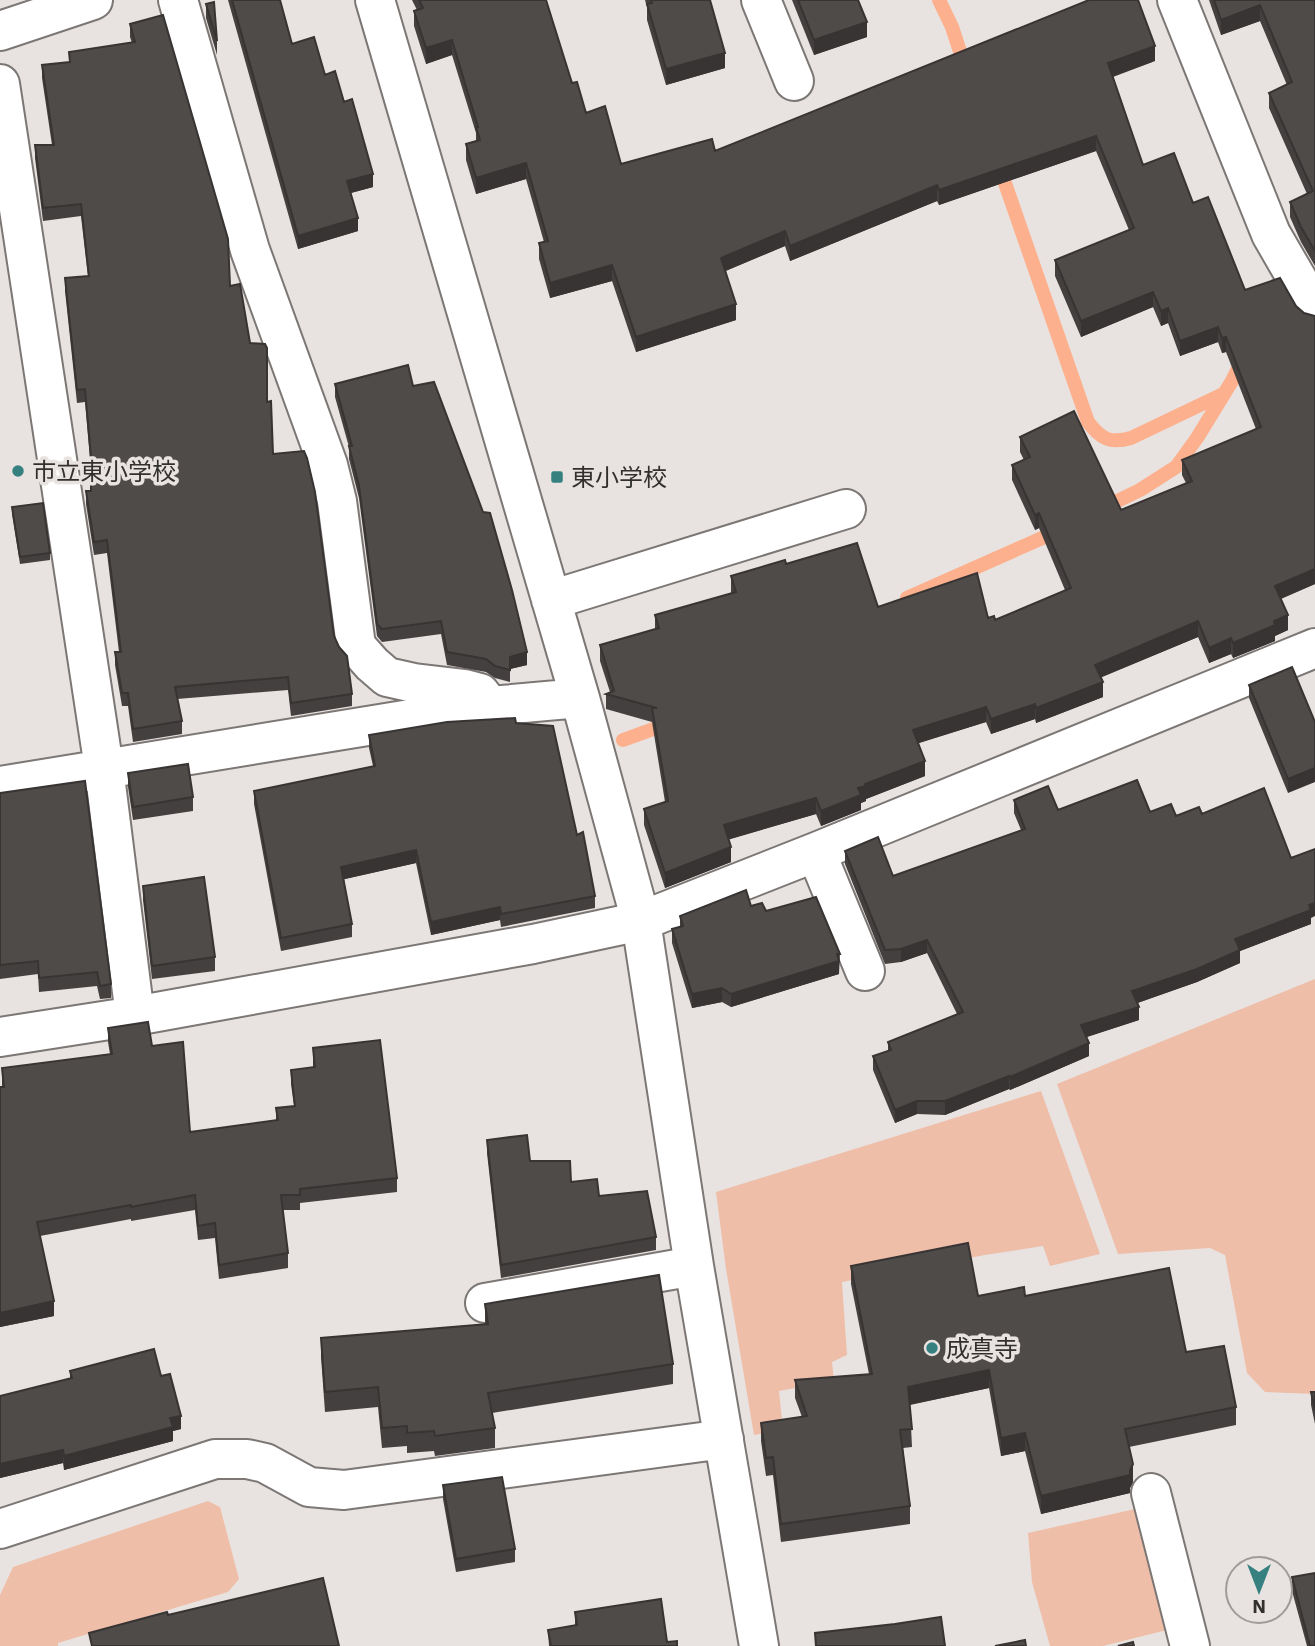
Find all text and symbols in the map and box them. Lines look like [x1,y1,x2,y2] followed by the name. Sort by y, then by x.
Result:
[32,455,176,487] place label: 市立東小学校
[571,461,667,493] place label: 東小学校
[10,463,26,479] marker: 市立東小学校
[549,469,565,485] marker: 東小学校
[946,1332,1018,1364] place label: 成真寺
[924,1340,940,1356] marker: 成真寺
[1224,1555,1294,1625] north arrow
[1252,1595,1266,1619] text: N

